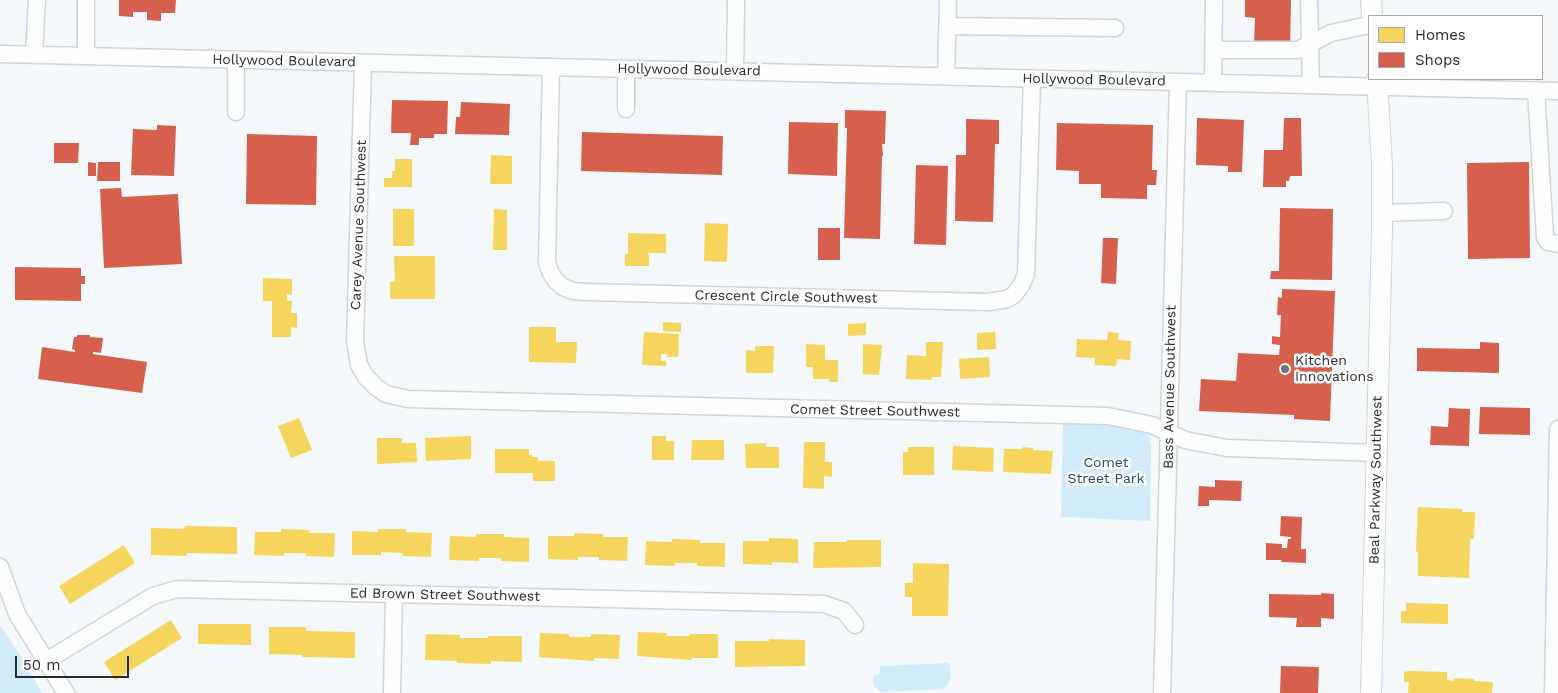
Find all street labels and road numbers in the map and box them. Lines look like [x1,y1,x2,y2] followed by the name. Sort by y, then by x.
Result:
[212,51,356,71] street label: Hollywood Boulevard
[617,60,761,80] street label: Hollywood Boulevard
[1022,70,1166,90] street label: Hollywood Boulevard
[348,140,370,310] street label: Carey Avenue Southwest
[695,287,877,307] street label: Crescent Circle Southwest
[1160,305,1180,469] street label: Bass Avenue Southwest
[1366,396,1386,564] street label: Beal Parkway Southwest
[790,401,960,421] street label: Comet Street Southwest
[350,585,540,605] street label: Ed Brown Street Southwest

